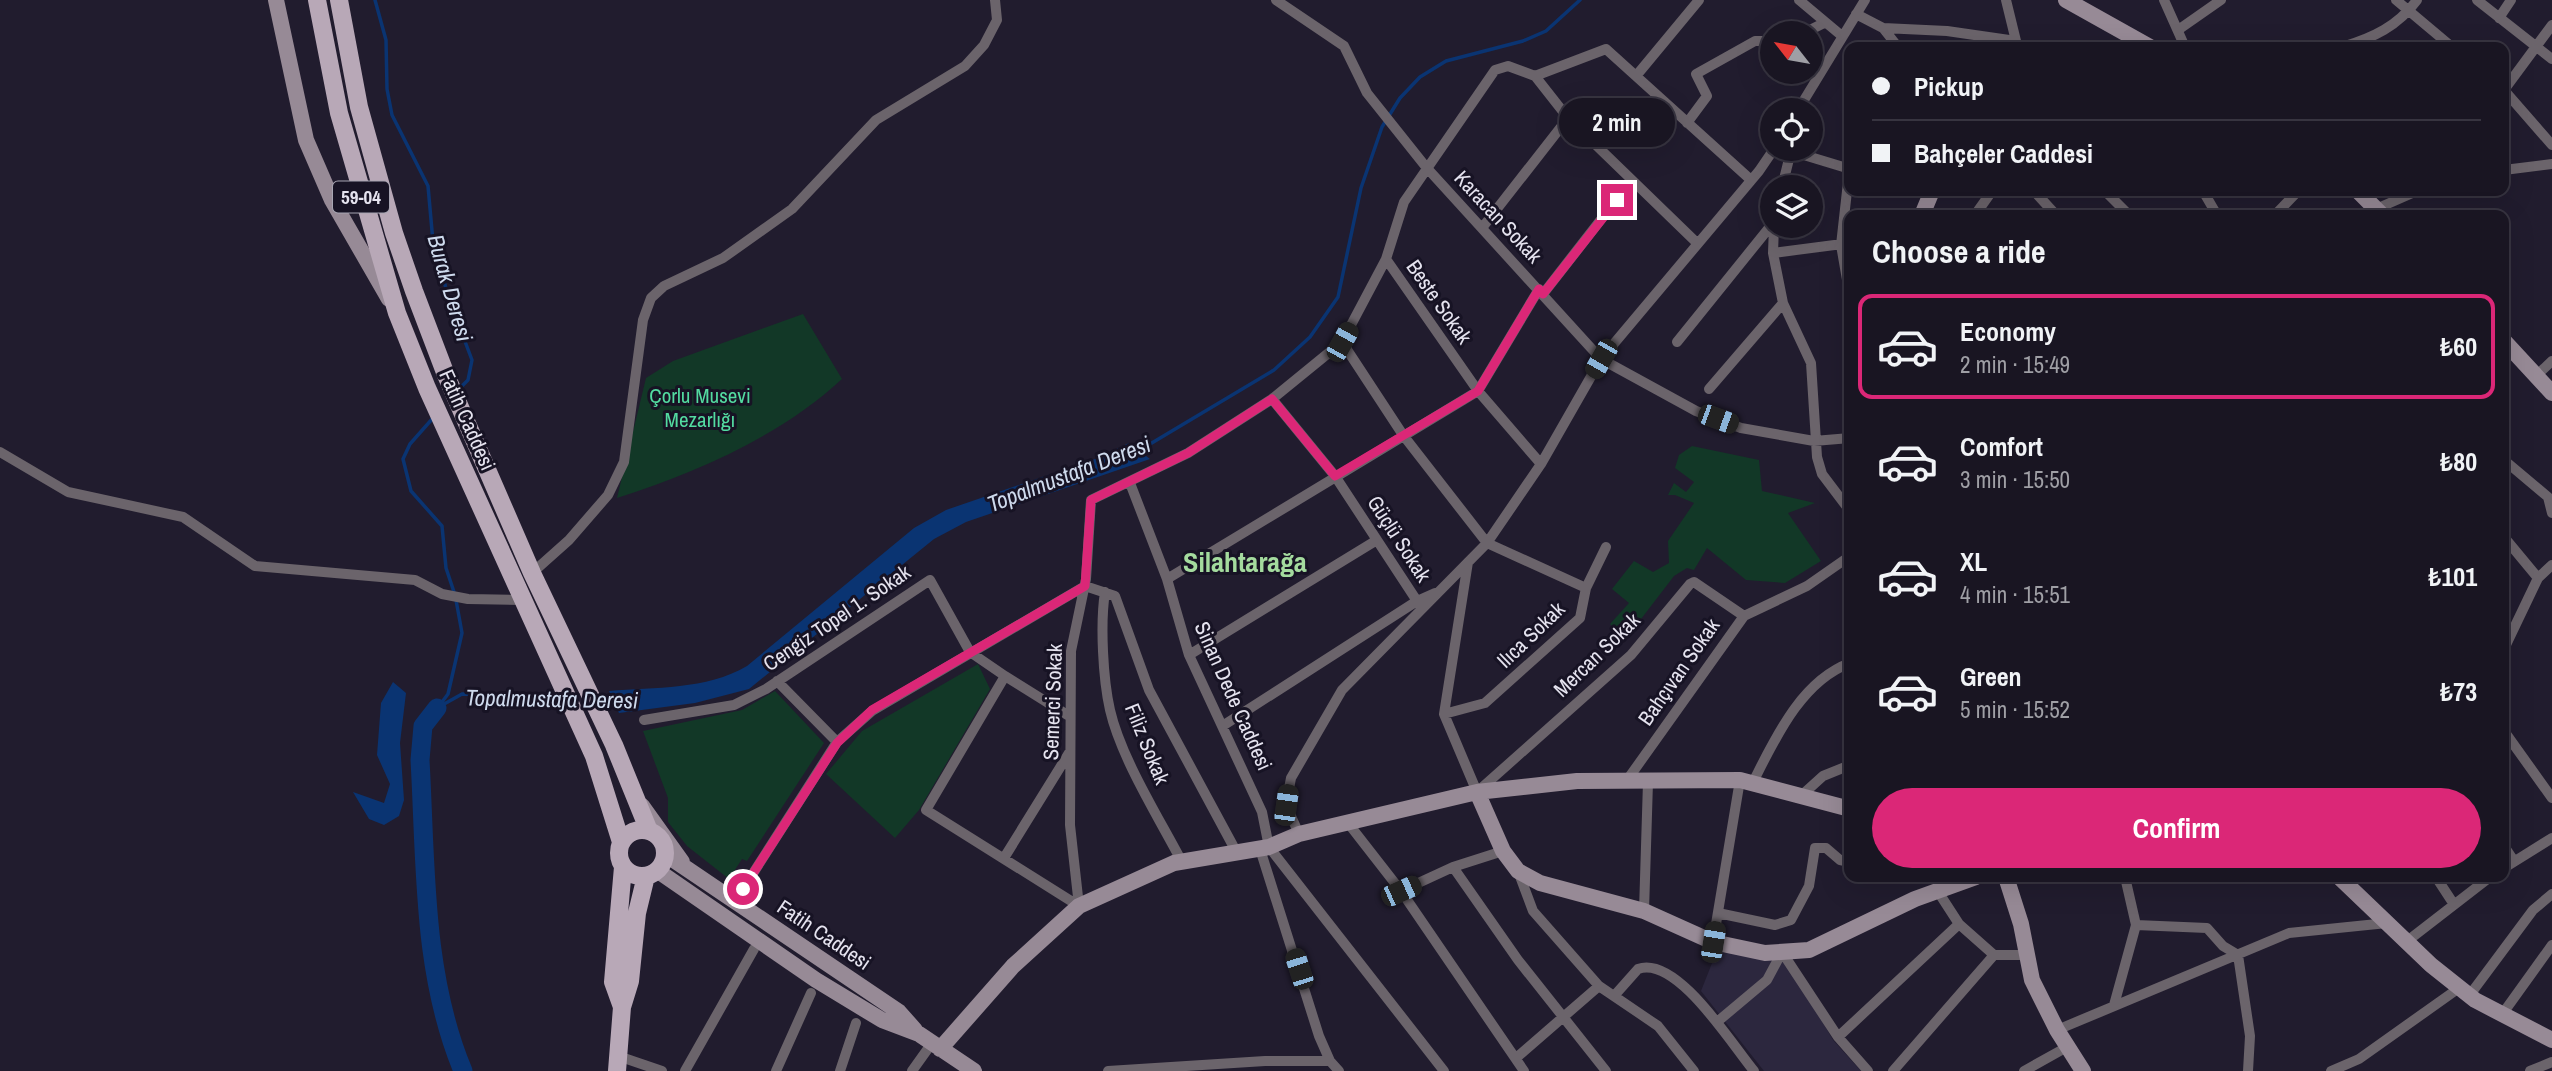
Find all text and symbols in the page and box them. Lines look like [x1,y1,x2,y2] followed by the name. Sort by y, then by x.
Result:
[1760,21,1824,84] north arrow
[1760,21,1823,238] map controls
[1914,69,1984,104] text: Pickup
[1760,98,1823,161] button: locate
[1559,99,1675,148] callout: 2 min
[1592,107,1642,138] text: 2 min
[1914,136,2093,171] text: Bahçeler Caddesi
[1448,164,1549,270] street label: Karacan Sokak
[1760,175,1823,238] button: layers
[333,182,389,212] road number: 59-04
[1601,184,1633,216] route end
[1872,230,2046,273] text: Choose a ride
[420,231,481,346] water label: Burak Deresi
[1400,254,1479,350] street label: Beste Sokak
[1960,314,2056,349] text: Economy
[1876,315,1939,378] icon: car
[1323,319,1362,365] car
[2440,329,2477,364] text: ₺60
[1582,336,1621,382] car
[1960,349,2070,380] text: 2 min · 15:49
[432,365,503,475] street label: Fatih Caddesi
[649,381,751,434] park label: Çorlu Musevi Mezarlığı
[1695,402,1742,436] car
[983,428,1156,519] water label: Topalmustafa Deresi
[1960,429,2043,464] text: Comfort
[1876,430,1939,493] icon: car
[2440,444,2477,479] text: ₺80
[1960,464,2070,495] text: 3 min · 15:50
[1361,490,1438,588] street label: Güçlü Sokak
[1183,543,1307,581] district label: Silahtarağa
[1960,544,1987,579] text: XL
[1876,545,1939,608] icon: car
[757,557,916,678] street label: Cengiz Topel 1. Sokak
[2428,559,2477,594] text: ₺101
[1960,579,2070,610] text: 4 min · 15:51
[1490,595,1571,674] street label: Ilıca Sokak
[1547,606,1647,703] street label: Mercan Sokak
[1631,612,1726,731] street label: Bahçıvan Sokak
[1188,617,1279,775] street label: Sinan Dede Caddesi
[1036,643,1069,761] street label: Semerci Sokak
[1960,659,2022,694] text: Green
[1876,660,1939,723] icon: car
[2440,674,2477,709] text: ₺73
[465,681,639,716] water label: Topalmustafa Deresi
[1960,694,2070,725] text: 5 min · 15:52
[1118,699,1177,789] street label: Filiz Sokak
[1273,783,1300,827] car
[1872,788,2481,868] button: Confirm
[727,873,759,905] route start
[1378,873,1425,909] car
[772,893,877,977] street label: Fatih Caddesi
[1700,920,1727,964] car
[1283,946,1316,992] car

